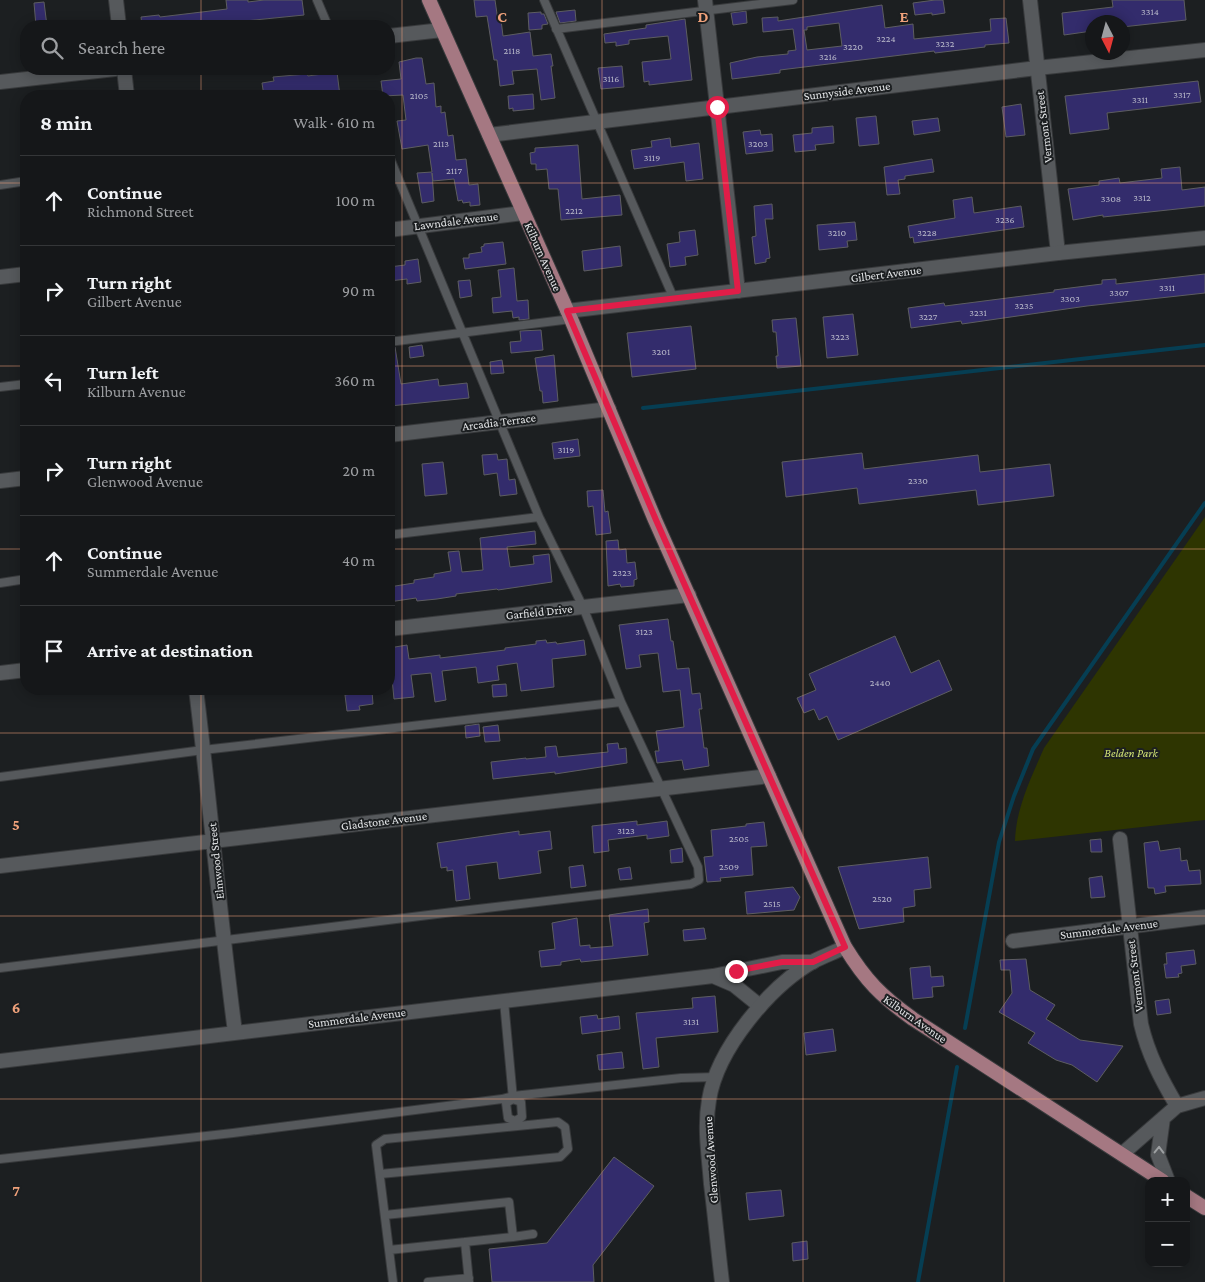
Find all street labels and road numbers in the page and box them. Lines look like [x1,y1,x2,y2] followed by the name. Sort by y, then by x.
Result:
[803,79,891,103] street label: Sunnyside Avenue
[1033,89,1055,164] street label: Vermont Street
[413,209,499,233] street label: Lawndale Avenue
[522,220,564,294] street label: Kilburn Avenue
[850,263,922,285] street label: Gilbert Avenue
[461,411,537,433] street label: Arcadia Terrace
[505,602,573,622] street label: Garfield Drive
[340,809,428,833] street label: Gladstone Avenue
[205,821,227,900] street label: Elmwood Street
[1059,916,1159,942] street label: Summerdale Avenue
[1124,938,1146,1013] street label: Vermont Street
[881,992,949,1046] street label: Kilburn Avenue
[307,1005,407,1031] street label: Summerdale Avenue
[701,1116,721,1204] street label: Glenwood Avenue

